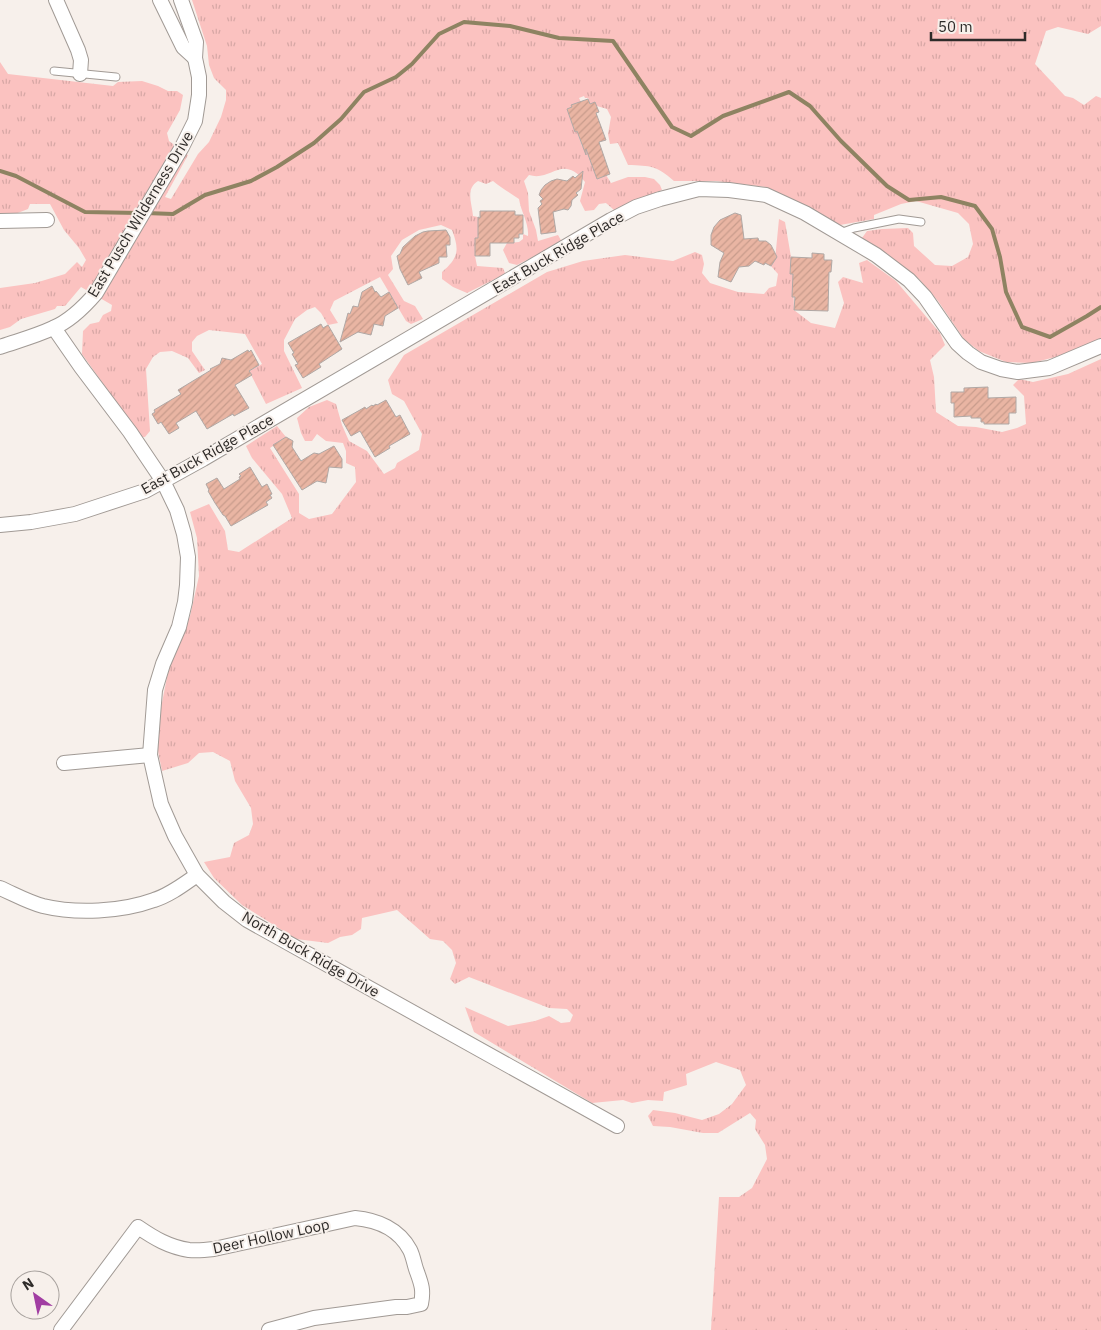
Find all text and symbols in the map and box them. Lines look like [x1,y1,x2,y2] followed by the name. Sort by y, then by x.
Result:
[931,10,1025,42] scale bar
[938,17,973,36] text: 50 m
[83,127,197,301] street label: East Pusch Wilderness Drive
[489,207,627,297] street label: East Buck Ridge Place
[137,410,277,498] street label: East Buck Ridge Place
[239,907,383,1001] street label: North Buck Ridge Drive
[211,1214,331,1258] street label: Deer Hollow Loop
[10,1270,60,1320] north arrow
[19,1274,37,1294] text: N

